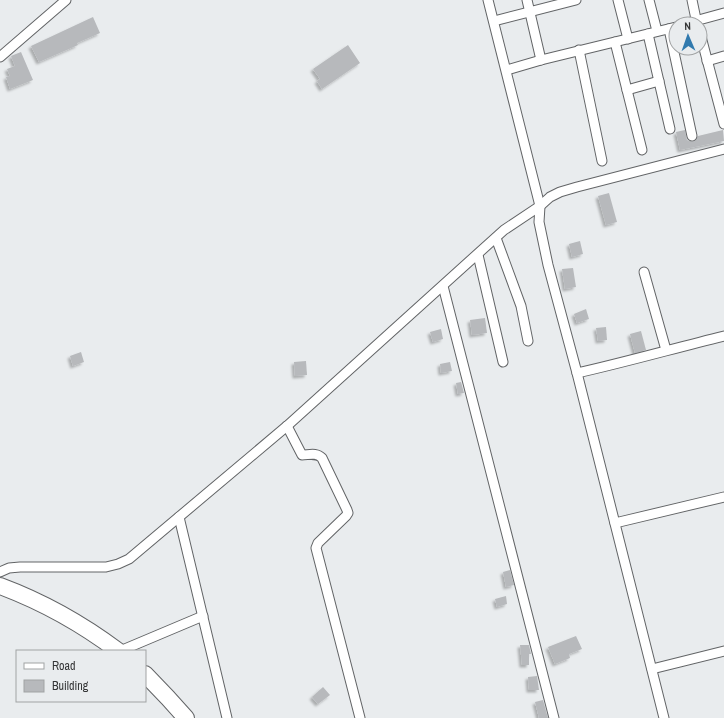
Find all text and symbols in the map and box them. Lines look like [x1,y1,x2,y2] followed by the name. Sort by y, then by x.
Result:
[668,16,708,56] north arrow
[684,19,691,33] text: N
[16,650,146,702] legend
[52,658,76,674] text: Road
[52,678,89,694] text: Building

